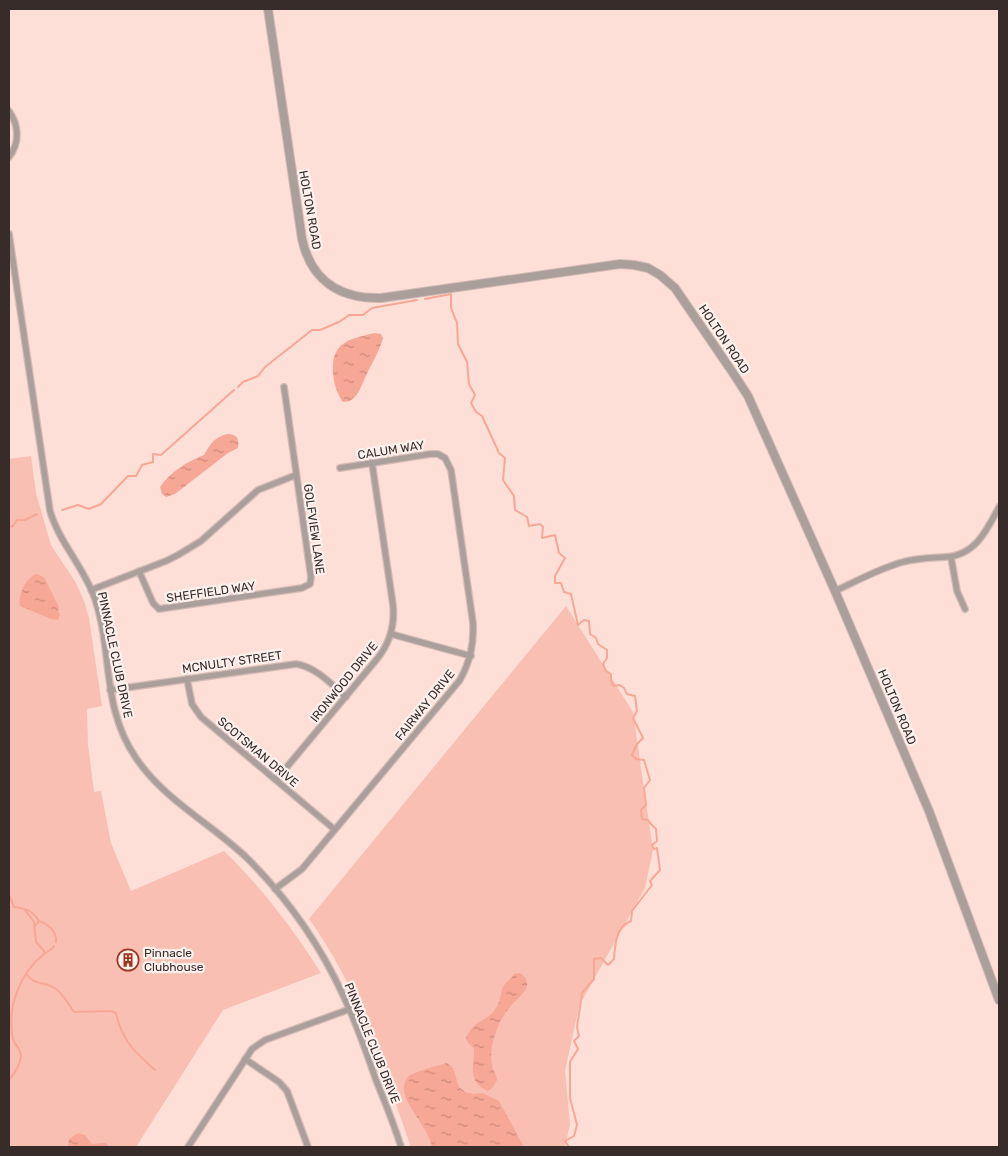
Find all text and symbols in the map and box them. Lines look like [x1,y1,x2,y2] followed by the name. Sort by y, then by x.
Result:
[296,169,324,251] street label: HOLTON ROAD
[696,302,752,376] street label: HOLTON ROAD
[357,438,426,462] street label: CALUM WAY
[301,483,327,575] street label: GOLFVIEW LANE
[166,579,257,605] street label: SHEFFIELD WAY
[95,590,135,720] street label: PINNACLE CLUB DRIVE
[307,639,381,725] street label: IRONWOOD DRIVE
[181,648,283,676] street label: MCNULTY STREET
[392,667,458,743] street label: FAIRWAY DRIVE
[875,667,919,747] street label: HOLTON ROAD
[215,714,301,790] street label: SCOTSMAN DRIVE
[144,946,204,974] place label: Pinnacle Clubhouse
[116,948,140,972] building icon: Pinnacle Clubhouse
[341,981,403,1105] street label: PINNACLE CLUB DRIVE

